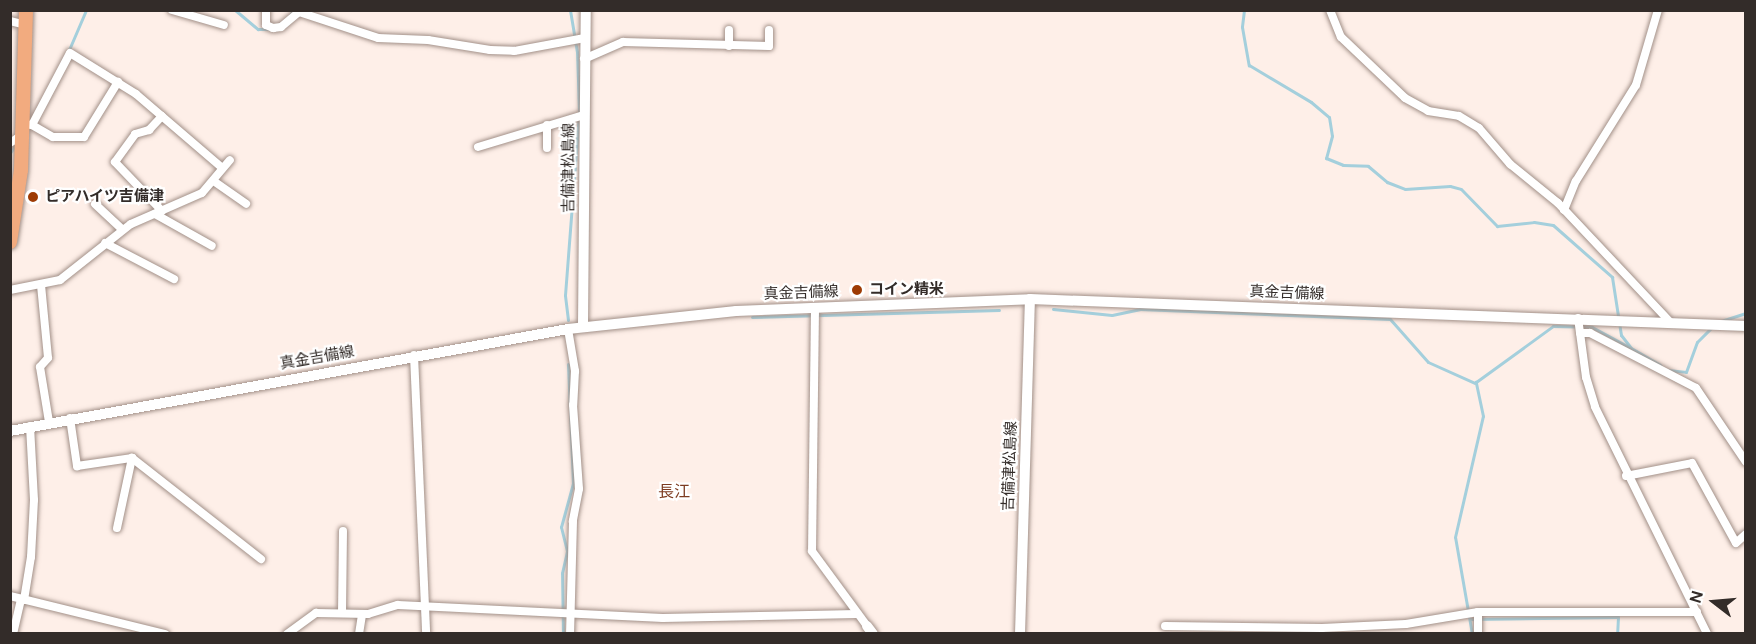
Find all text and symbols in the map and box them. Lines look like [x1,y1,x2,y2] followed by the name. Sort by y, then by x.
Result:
[560,123,578,213] street label: 吉備津松島線
[45,188,165,206] place label: ピアハイツ吉備津
[26,190,40,204] marker: ピアハイツ吉備津
[869,281,944,299] place label: コイン精米
[763,283,839,303] street label: 真金吉備線
[850,283,864,297] marker: コイン精米
[1249,283,1325,303] street label: 真金吉備線
[279,343,355,373] street label: 真金吉備線
[999,421,1021,511] street label: 吉備津松島線
[658,482,690,502] district label: 長江
[1684,572,1744,632] north arrow
[1685,588,1708,605] text: N

